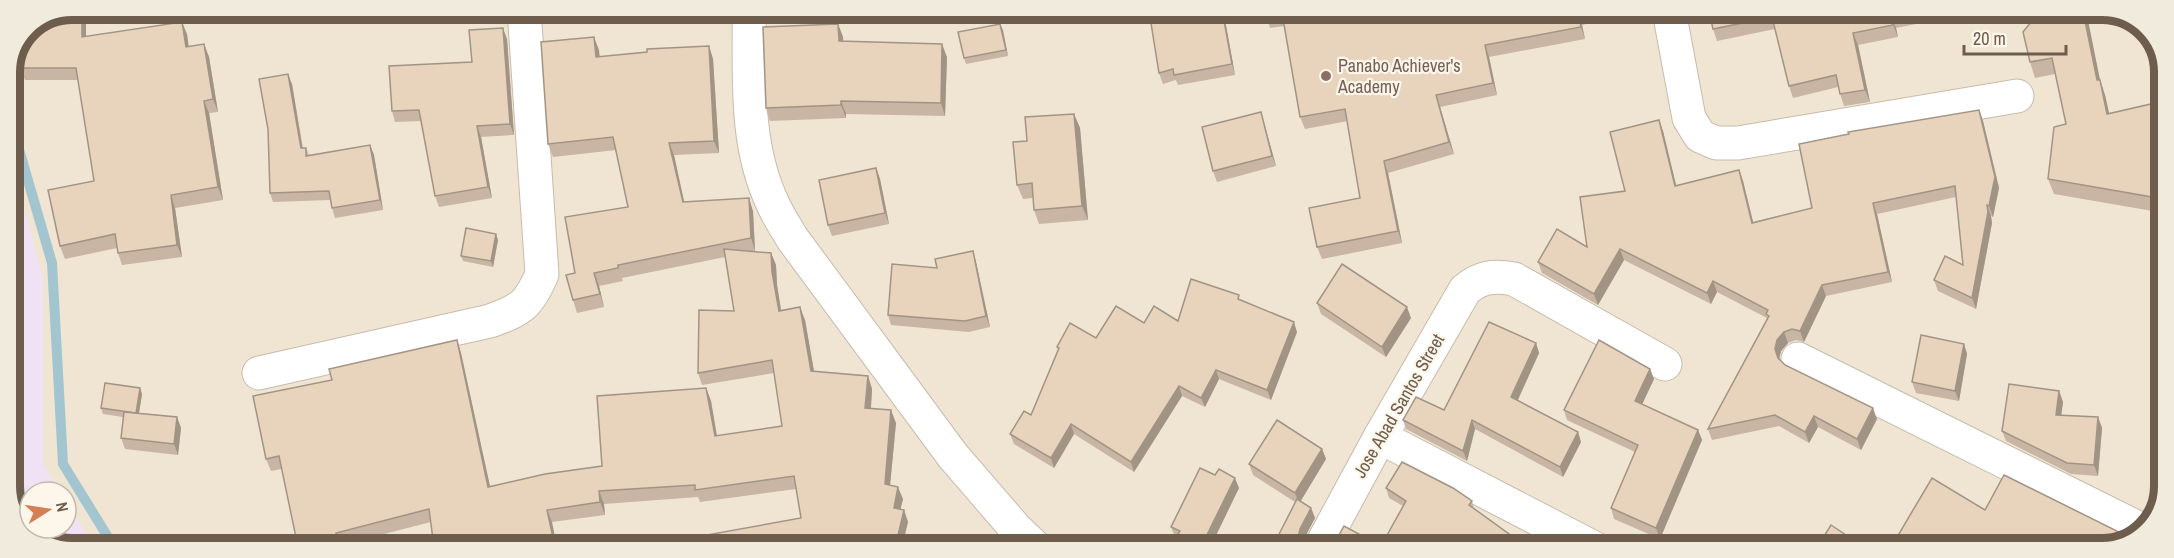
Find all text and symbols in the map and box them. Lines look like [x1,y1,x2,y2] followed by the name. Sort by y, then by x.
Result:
[1964,18,2066,56] scale bar
[1973,26,2006,51] text: 20 m
[1337,53,1461,99] place label: Panabo Achiever's Academy
[1319,69,1333,83] marker: Panabo Achiever's Academy
[1347,329,1450,482] street label: Jose Abad Santos Street
[18,480,78,540] north arrow
[51,500,74,514] text: N

